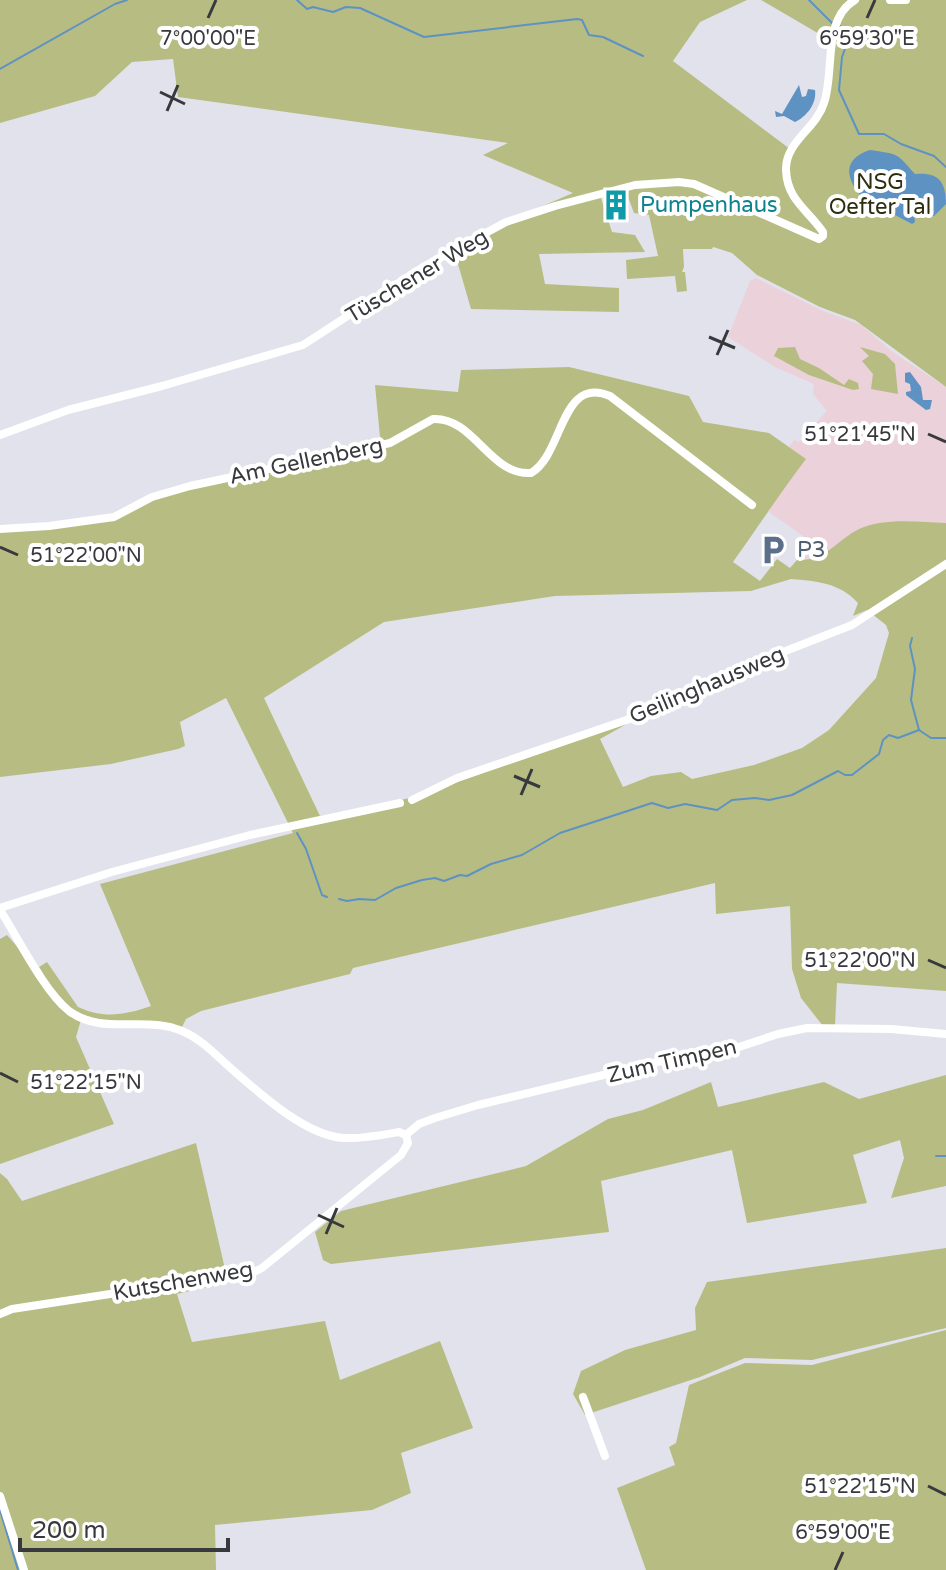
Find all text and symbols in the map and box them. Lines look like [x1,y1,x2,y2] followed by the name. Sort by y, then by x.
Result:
[160,27,256,51] text: 7°00'00"E
[819,27,915,51] text: 6°59'30"E
[829,169,931,220] park label: NSG Oefter Tal
[599,188,633,222] building icon: Pumpenhaus
[640,192,778,218] place label: Pumpenhaus
[341,223,493,329] street label: Tüschener Weg
[804,423,916,447] text: 51°21'45"N
[227,432,385,490] street label: Am Gellenberg
[756,533,790,567] parking icon: P3
[797,537,826,563] place label: P3
[30,544,142,568] text: 51°22'00"N
[626,641,788,729] street label: Geilinghausweg
[804,949,916,973] text: 51°22'00"N
[605,1033,739,1089] street label: Zum Timpen
[30,1071,142,1095] text: 51°22'15"N
[111,1256,255,1306] street label: Kutschenweg
[804,1475,916,1499] text: 51°22'15"N
[20,1502,228,1552] scale bar
[32,1516,106,1545] text: 200 m
[795,1521,891,1545] text: 6°59'00"E

